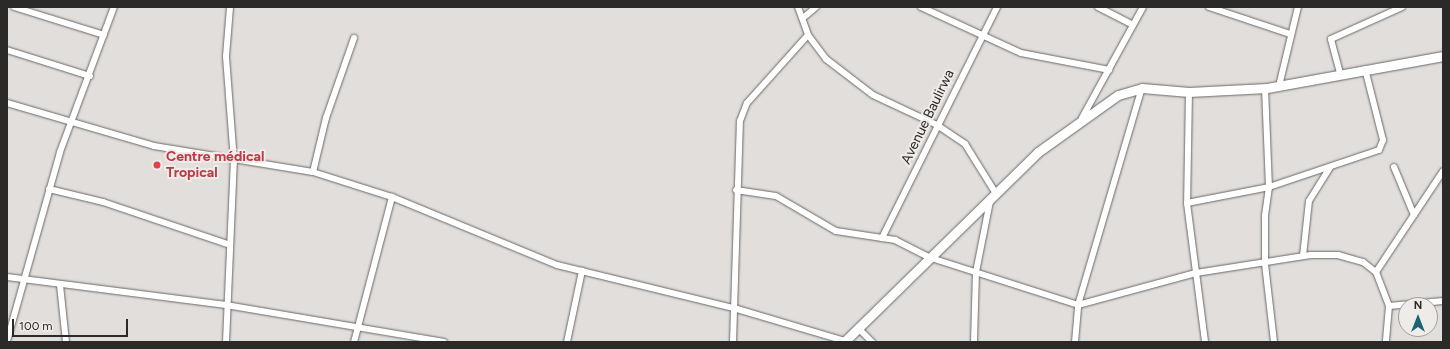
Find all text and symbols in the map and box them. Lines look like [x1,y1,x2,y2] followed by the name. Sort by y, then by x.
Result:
[898,67,958,167] street label: Avenue Baulirwa
[166,149,264,182] place label: Centre médical Tropical
[151,159,163,171] marker: Centre médical Tropical
[1398,297,1438,337] north arrow
[1414,299,1422,312] text: N
[14,311,130,337] scale bar
[19,319,53,333] text: 100 m

